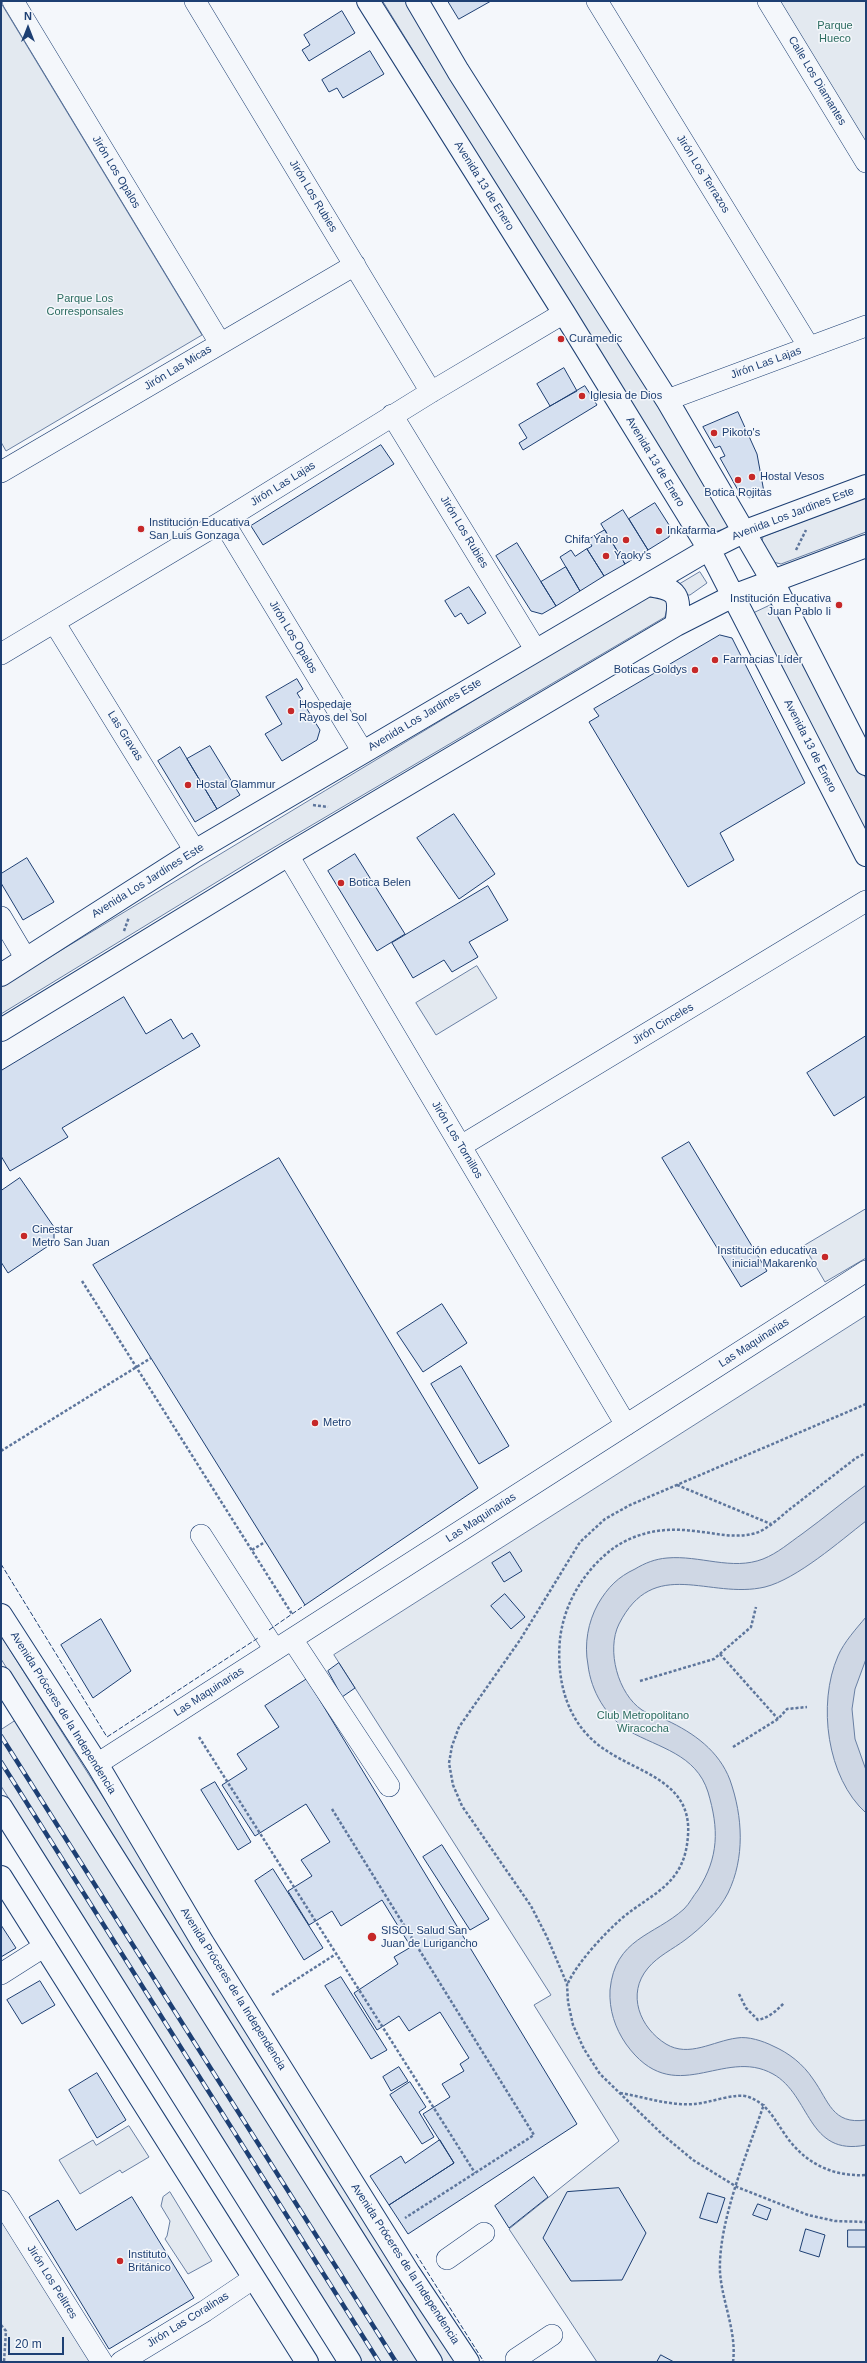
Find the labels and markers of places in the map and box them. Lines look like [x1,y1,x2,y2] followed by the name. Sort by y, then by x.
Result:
[569,332,622,346] place label: Curamedic
[556,334,566,344] marker: Curamedic
[590,389,662,403] place label: Iglesia de Dios
[577,391,587,401] marker: Iglesia de Dios
[722,426,760,440] place label: Pikoto's
[709,428,719,438] marker: Pikoto's
[760,470,824,484] place label: Hostal Vesos
[747,472,757,482] marker: Hostal Vesos
[733,475,743,485] marker: Botica Rojitas
[704,486,772,500] place label: Botica Rojitas
[149,516,250,542] place label: Institución Educativa San Luis Gonzaga
[136,524,146,534] marker: Institución Educativa San Luis Gonzaga
[667,524,716,538] place label: Inkafarma
[654,526,664,536] marker: Inkafarma
[564,533,618,547] place label: Chifa Yaho
[621,535,631,545] marker: Chifa Yaho
[614,549,651,563] place label: Yaoky's
[601,551,611,561] marker: Yaoky's
[730,592,831,618] place label: Institución Educativa Juan Pablo Ii
[834,600,844,610] marker: Institución Educativa Juan Pablo Ii
[723,653,802,667] place label: Farmacias Líder
[710,655,720,665] marker: Farmacias Líder
[614,663,687,677] place label: Boticas Goldys
[690,665,700,675] marker: Boticas Goldys
[299,698,367,724] place label: Hospedaje Rayos del Sol
[286,706,296,716] marker: Hospedaje Rayos del Sol
[196,778,275,792] place label: Hostal Glammur
[183,780,193,790] marker: Hostal Glammur
[349,876,411,890] place label: Botica Belen
[336,878,346,888] marker: Botica Belen
[32,1223,110,1249] place label: Cinestar Metro San Juan
[19,1231,29,1241] marker: Cinestar Metro San Juan
[717,1244,817,1270] place label: Institución educativa inicial Makarenko
[820,1252,830,1262] marker: Institución educativa inicial Makarenko
[323,1416,351,1430] place label: Metro
[310,1418,320,1428] marker: Metro
[381,1924,478,1950] place label: SISOL Salud San Juan de Lurigancho
[366,1931,378,1943] marker: SISOL Salud San Juan de Lurigancho
[128,2248,171,2274] place label: Instituto Británico
[115,2256,125,2266] marker: Instituto Británico

